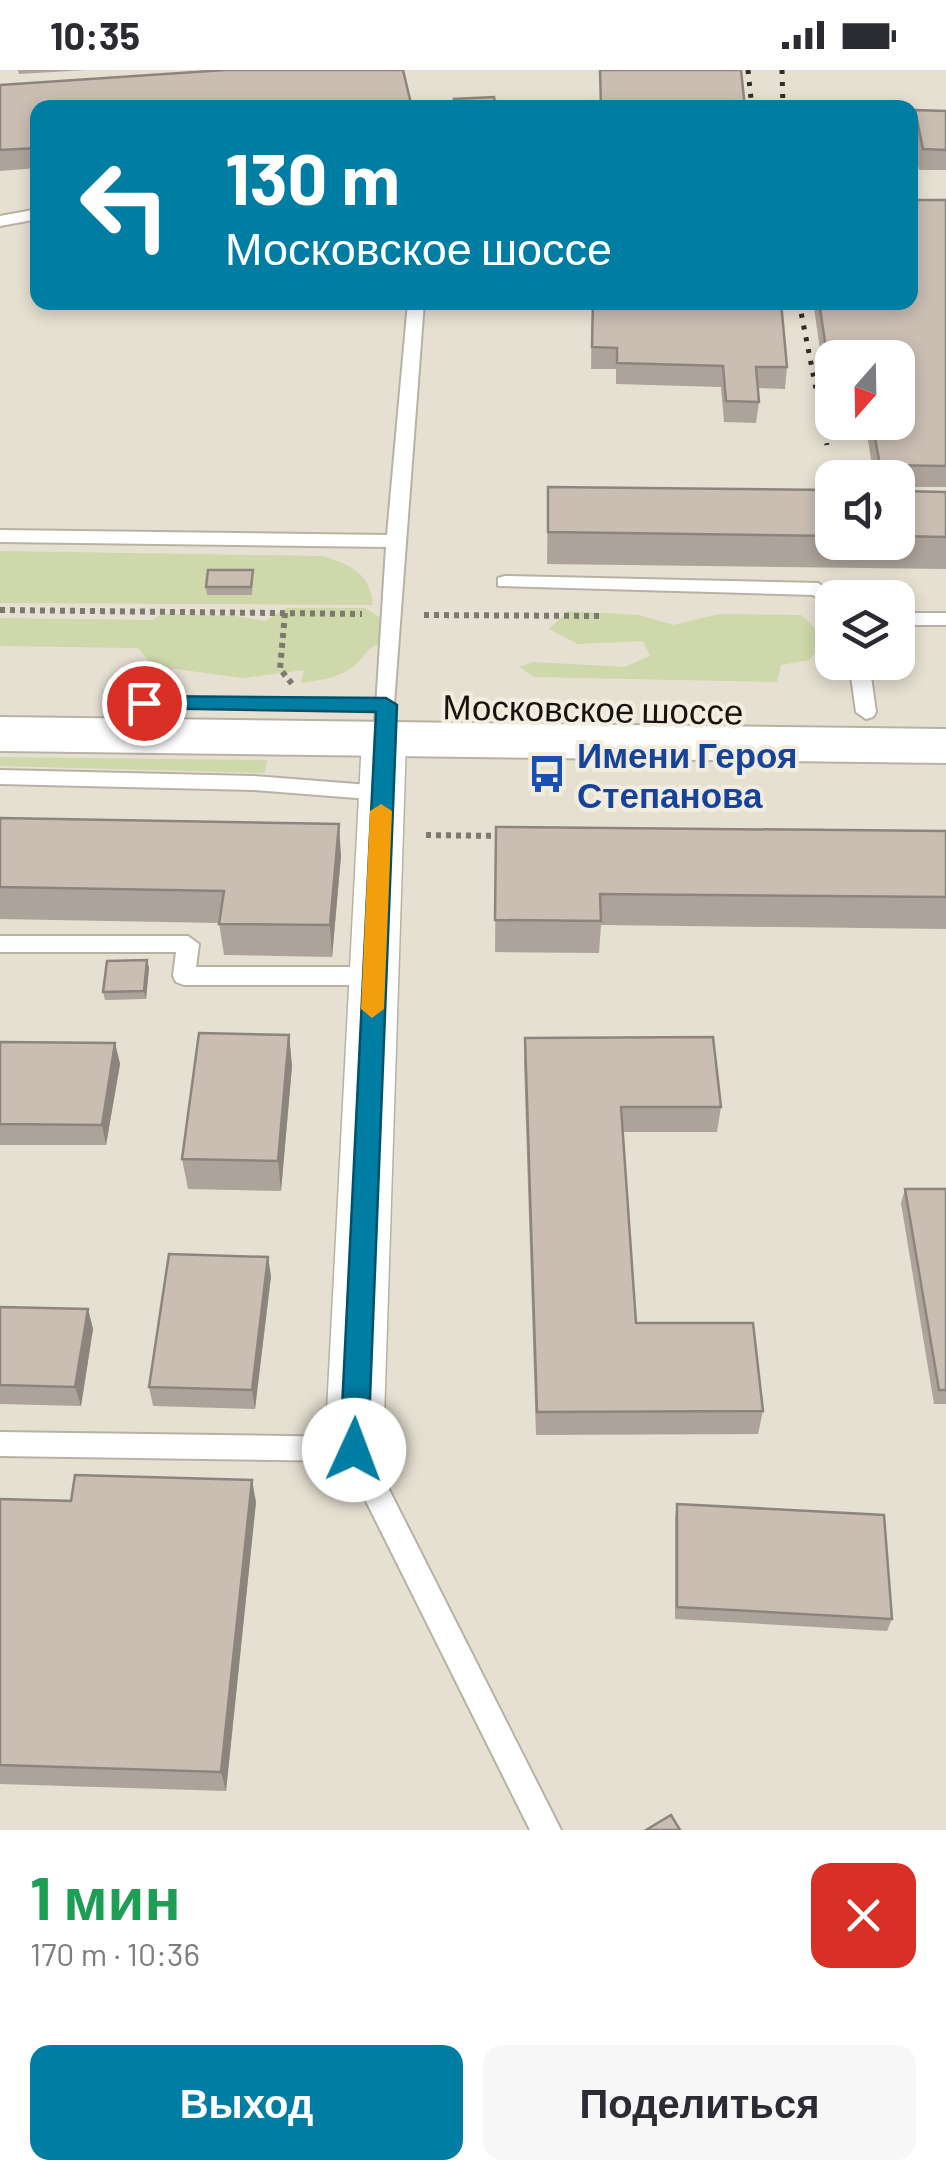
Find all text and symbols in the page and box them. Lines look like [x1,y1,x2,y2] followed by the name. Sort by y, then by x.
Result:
[50,12,140,58] text: 10:35
[225,135,400,219] text: 130 m
[60,140,190,270] icon: left
[225,220,612,274] text: Московское шоссе
[815,340,915,440] north arrow
[815,340,915,680] map controls
[815,460,915,560] button: sound
[815,580,915,680] button: layers
[102,661,187,746] pin
[117,676,172,731] icon: arrive
[442,684,744,732] street label: Московское шоссе
[577,733,797,815] place label: Имени Героя Степанова
[526,753,568,795] bus stop icon: Имени Героя Степанова
[302,1398,406,1502] position arrow
[30,1860,181,1932] text: 1 мин
[811,1863,916,1968] button: close
[30,1934,200,1972] text: 170 m · 10:36
[30,2045,463,2160] button: Выход
[483,2045,916,2160] button: Поделиться

